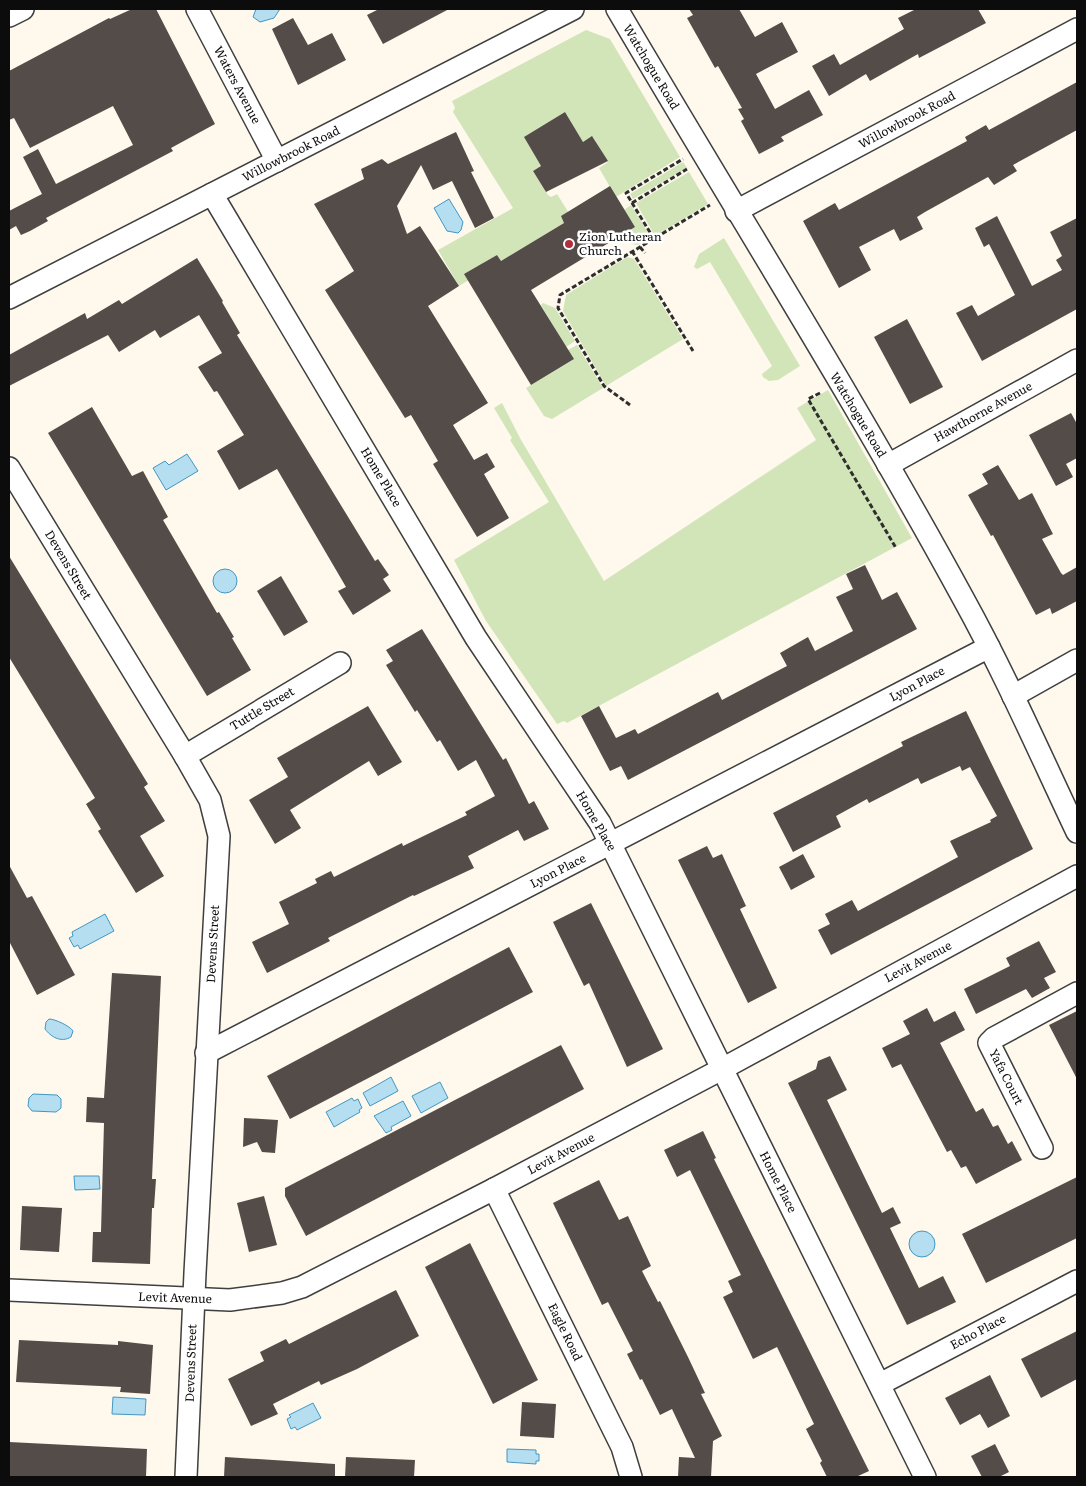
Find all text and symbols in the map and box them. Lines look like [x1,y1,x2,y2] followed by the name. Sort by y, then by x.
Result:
[619,20,685,113] street label: Watchogue Road
[210,43,266,127] street label: Waters Avenue
[855,86,959,152] street label: Willowbrook Road
[239,120,343,186] street label: Willowbrook Road
[579,227,662,259] place label: Zion Lutheran Church
[563,238,575,250] marker: Zion Lutheran Church
[826,368,892,461] street label: Watchogue Road
[930,377,1035,446] street label: Hawthorne Avenue
[357,443,407,510] street label: Home Place
[41,526,97,603] street label: Devens Street
[886,661,947,705] street label: Lyon Place
[226,682,297,735] street label: Tuttle Street
[572,787,621,854] street label: Home Place
[526,848,589,892] street label: Lyon Place
[201,904,223,983] street label: Devens Street
[881,936,954,986] street label: Levit Avenue
[985,1045,1029,1108] street label: Yafa Court
[524,1128,597,1178] street label: Levit Avenue
[756,1148,802,1215] street label: Home Place
[138,1287,212,1307] street label: Levit Avenue
[544,1300,588,1364] street label: Eagle Road
[947,1309,1009,1353] street label: Echo Place
[180,1323,200,1402] street label: Devens Street

